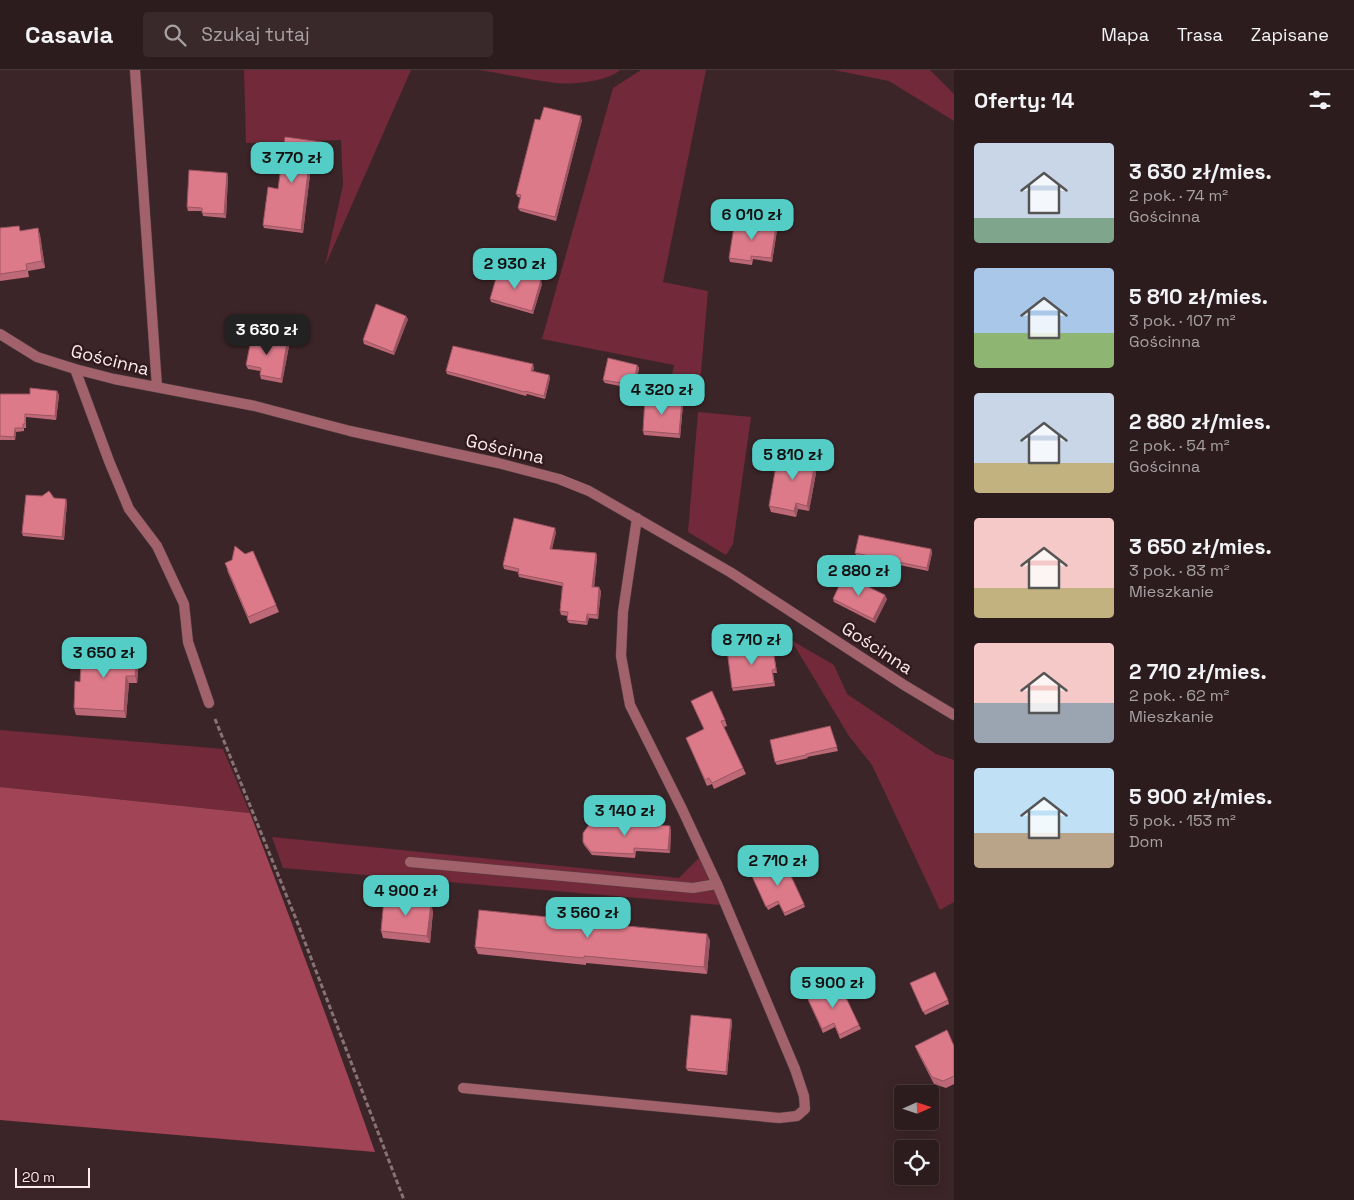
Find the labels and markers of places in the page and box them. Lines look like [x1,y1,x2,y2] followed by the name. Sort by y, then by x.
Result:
[240,142,344,184] pin: 3 770 zł
[700,198,804,241] pin: 6 010 zł
[463,248,567,290] pin: 2 930 zł
[215,314,319,356] pin: 3 630 zł
[610,374,714,416] pin: 4 320 zł
[741,438,845,481] pin: 5 810 zł
[807,554,911,597] pin: 2 880 zł
[700,624,804,666] pin: 8 710 zł
[52,636,156,679] pin: 3 650 zł
[573,794,677,837] pin: 3 140 zł
[726,844,830,887] pin: 2 710 zł
[354,874,458,917] pin: 4 900 zł
[536,896,640,939] pin: 3 560 zł
[781,966,885,1009] pin: 5 900 zł

